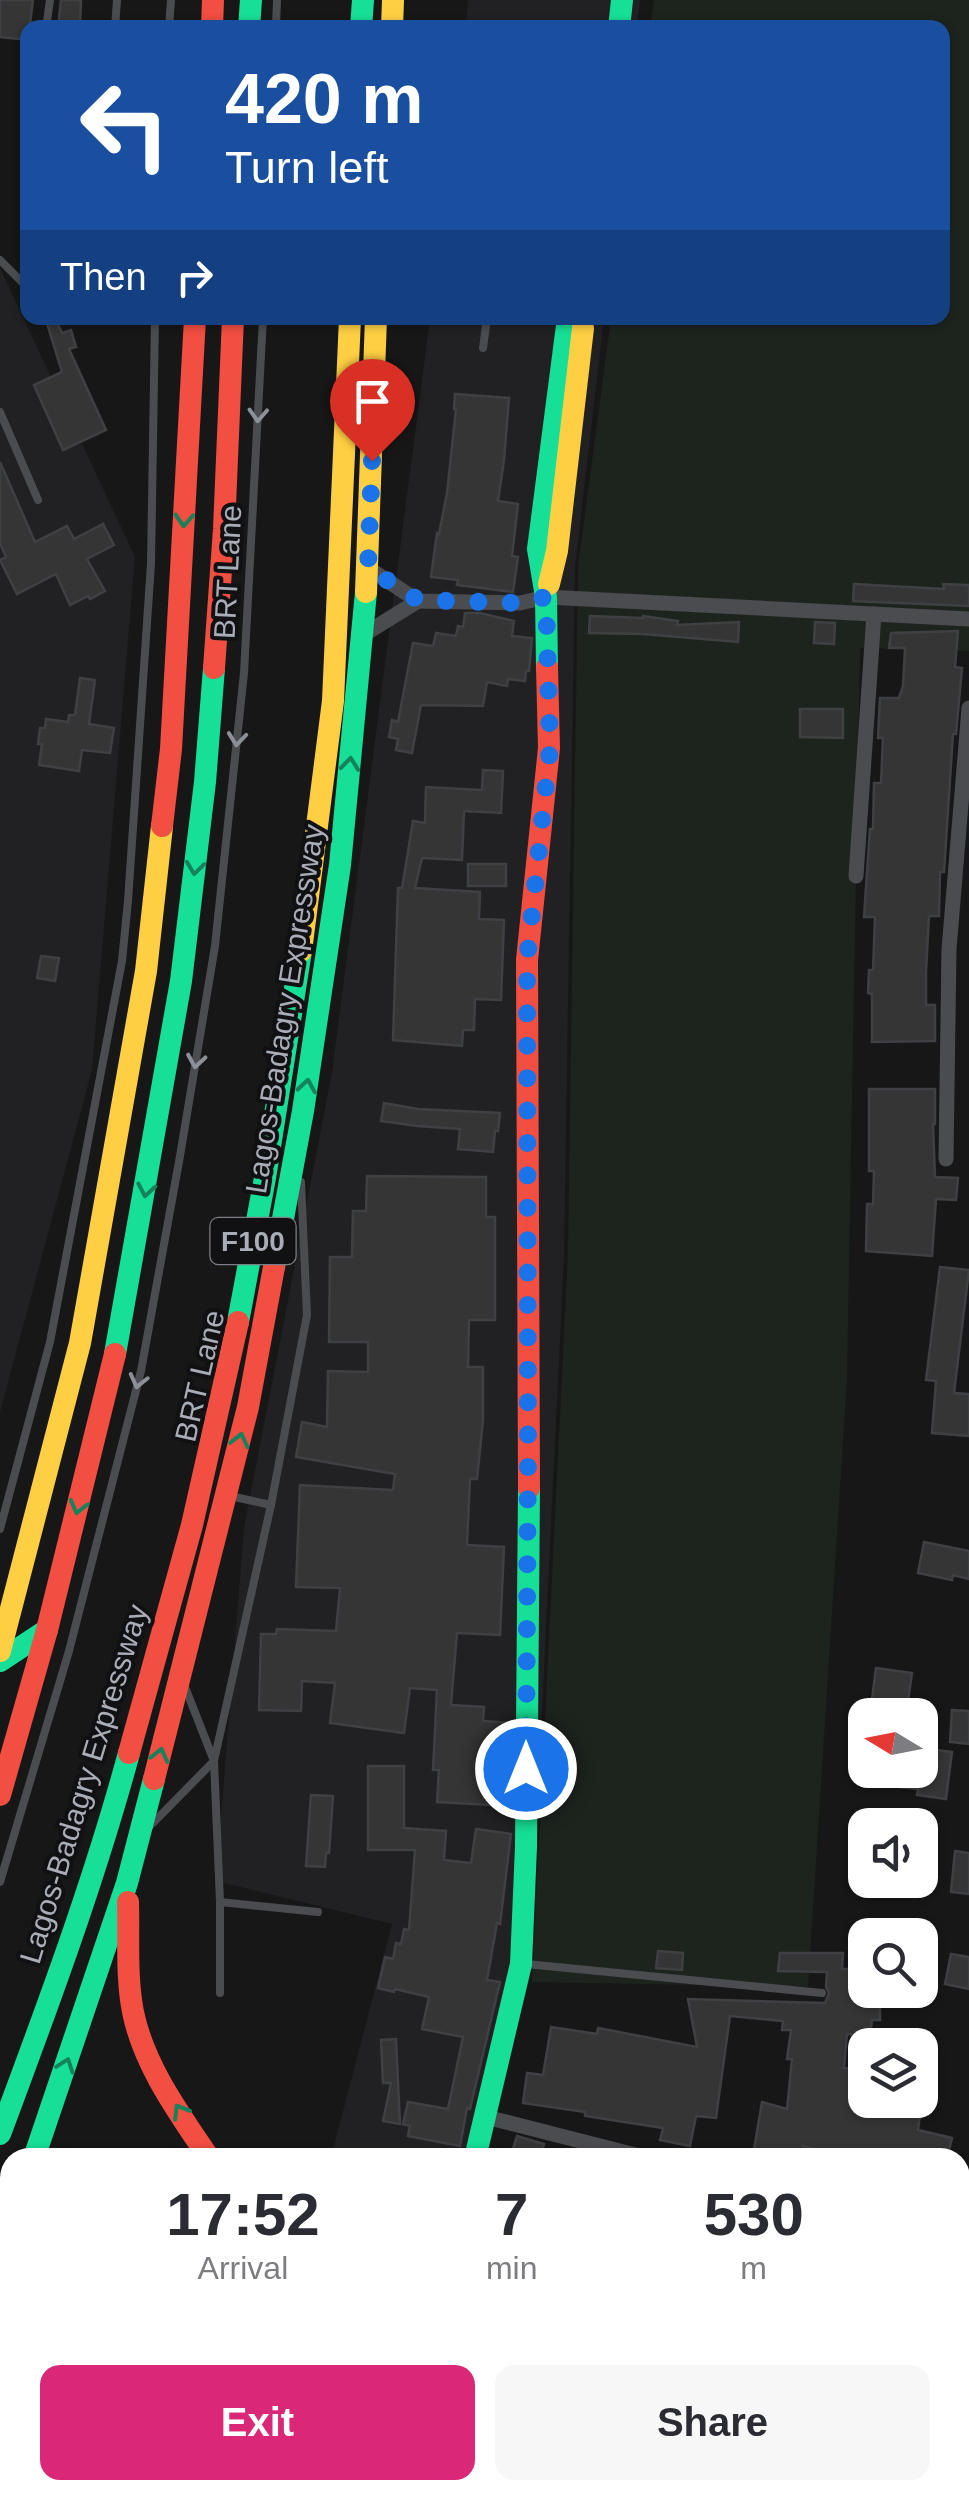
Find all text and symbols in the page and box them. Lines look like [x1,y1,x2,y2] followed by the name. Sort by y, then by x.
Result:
[60,60,190,190] icon: left
[225,60,423,138] text: 420 m
[225,142,388,193] text: Turn left
[167,250,222,305] icon: right
[60,256,147,298] text: Then
[330,359,415,462] pin
[345,374,400,429] icon: arrive
[248,407,269,423] one-way arrow
[208,504,247,640] street label: BRT Lane
[174,512,195,528] one-way arrow
[227,732,248,748] one-way arrow
[339,756,361,772] one-way arrow
[239,822,330,1196] street label: Lagos-Badagry Expressway
[185,861,206,877] one-way arrow
[186,1053,207,1070] one-way arrow
[296,1078,317,1094] one-way arrow
[136,1181,157,1198] one-way arrow
[210,1218,296,1264] road number: F100
[168,1307,231,1445] street label: BRT Lane
[129,1372,150,1389] one-way arrow
[228,1432,249,1449] one-way arrow
[69,1498,90,1515] one-way arrow
[13,1600,154,1967] street label: Lagos-Badagry Expressway
[848,1698,938,1788] north arrow
[848,1698,938,2118] map controls
[474,1717,578,1821] position arrow
[148,1746,169,1764] one-way arrow
[848,1808,938,1898] button: sound
[848,1918,938,2008] button: search
[848,2028,938,2118] button: layers
[54,2058,74,2075] one-way arrow
[173,2104,192,2122] one-way arrow
[166,2181,320,2248] text: 17:52
[495,2181,528,2248] text: 7
[704,2181,804,2248] text: 530
[198,2250,288,2286] text: Arrival
[486,2250,537,2286] text: min
[740,2250,767,2286] text: m
[40,2365,475,2480] button: Exit
[495,2365,930,2480] button: Share

